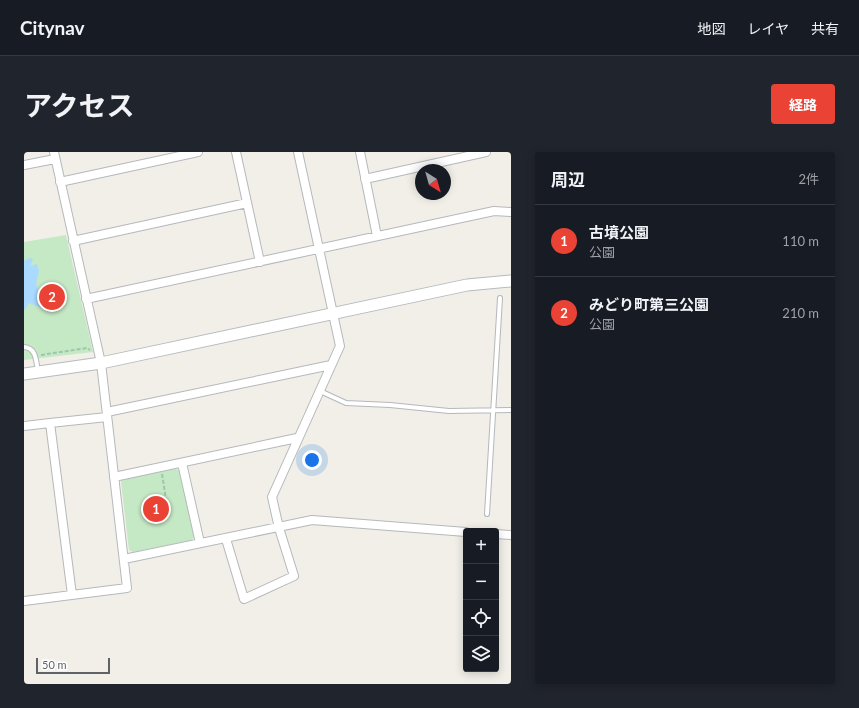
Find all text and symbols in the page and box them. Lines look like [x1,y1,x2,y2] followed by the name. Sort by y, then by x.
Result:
[20,16,85,39] text: Citynav
[697,20,725,37] text: 地図
[747,20,789,37] text: レイヤ
[811,20,839,37] text: 共有
[771,84,835,124] button: 経路
[24,88,135,122] text: アクセス
[415,164,451,200] north arrow
[551,169,585,190] text: 周辺
[798,171,819,187] text: 2件
[589,223,649,241] text: 古墳公園
[560,233,568,249] text: 1
[782,233,819,249] text: 110 m
[589,244,615,260] text: 公園
[39,282,65,312] pin: 2
[589,295,709,313] text: みどり町第三公園
[560,305,568,321] text: 2
[782,305,819,321] text: 210 m
[589,316,615,332] text: 公園
[302,450,322,470] your location
[143,494,169,524] pin: 1
[463,528,499,672] map controls
[463,528,499,564] button: +
[463,564,499,600] button: −
[463,600,499,636] button: locate
[463,636,499,672] button: layers
[36,656,110,675] scale bar
[42,658,67,671] text: 50 m

